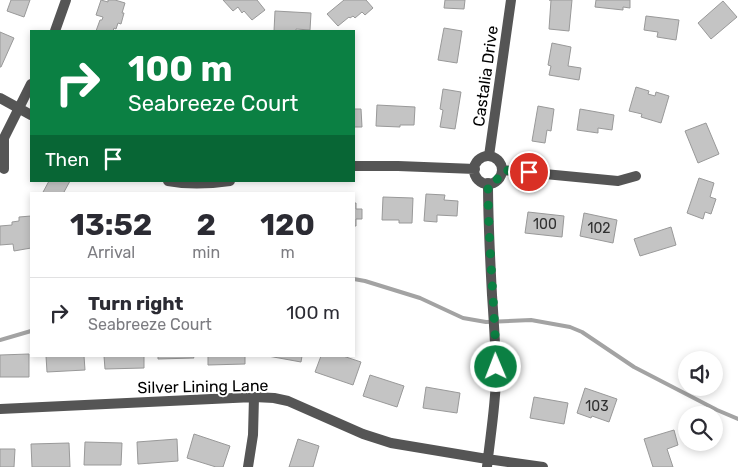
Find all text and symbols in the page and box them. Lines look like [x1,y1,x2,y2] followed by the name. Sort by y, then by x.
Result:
[469,24,502,128] street label: Castalia Drive
[128,48,233,90] text: 100 m
[45,50,110,115] icon: right
[128,90,298,117] text: Seabreeze Court
[99,145,127,173] icon: arrive
[45,148,89,171] text: Then
[508,151,550,193] pin
[515,158,543,186] icon: arrive
[70,207,152,243] text: 13:52
[197,207,216,243] text: 2
[260,207,315,243] text: 120
[533,216,557,233] house number: 100
[587,220,611,237] house number: 102
[87,243,135,262] text: Arrival
[192,243,220,262] text: min
[280,243,295,262] text: m
[88,292,183,315] text: Turn right
[45,299,73,327] icon: right
[286,301,340,324] text: 100 m
[88,315,212,334] text: Seabreeze Court
[469,340,521,392] position arrow
[678,351,723,451] map controls
[678,351,723,396] button: sound
[137,376,269,397] street label: Silver Lining Lane
[585,398,609,415] house number: 103
[678,406,723,451] button: search

